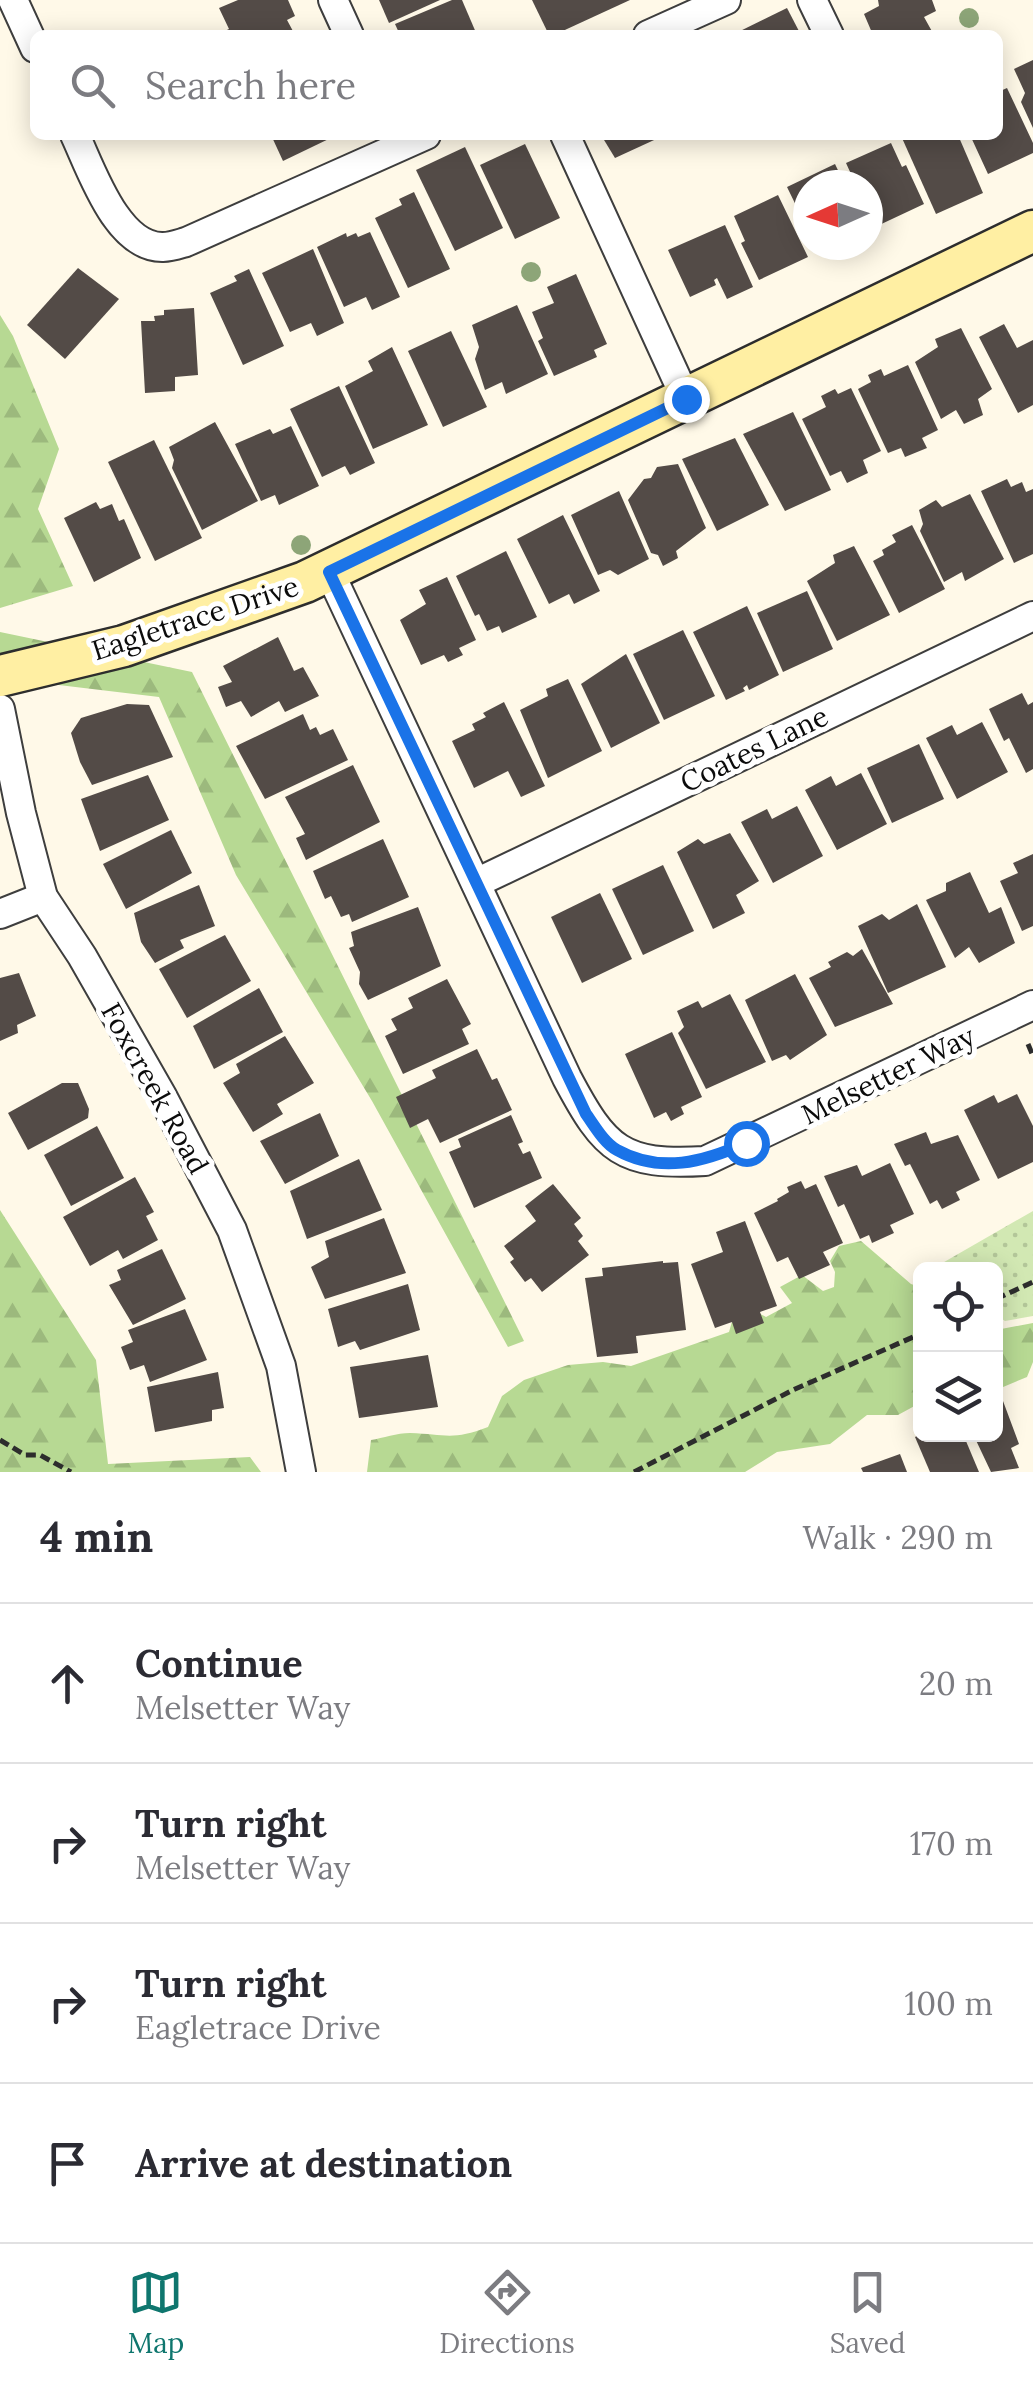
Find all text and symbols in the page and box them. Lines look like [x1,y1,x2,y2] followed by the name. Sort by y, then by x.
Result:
[30,30,1003,140] search box
[65,58,120,113] icon: search
[145,61,356,109] text: Search here
[793,170,883,260] north arrow
[664,377,710,423] route end
[87,568,303,668] street label: Eagletrace Drive
[674,698,834,800] street label: Coates Lane
[93,996,217,1180] street label: Foxcreek Road
[795,1017,981,1133] street label: Melsetter Way
[724,1121,770,1167] route start
[913,1262,1003,1442] map controls
[913,1262,1003,1352] button: locate
[913,1352,1003,1442] button: layers
[40,1510,153,1564] text: 4 min
[803,1517,993,1558] text: Walk · 290 m
[135,1639,303,1687] text: Continue
[40,1656,95,1711] icon: ahead
[919,1663,993,1704] text: 20 m
[135,1687,351,1728] text: Melsetter Way
[135,1799,326,1847] text: Turn right
[40,1816,95,1871] icon: right
[910,1823,993,1864] text: 170 m
[135,1847,351,1888] text: Melsetter Way
[135,1959,326,2007] text: Turn right
[40,1976,95,2031] icon: right
[905,1983,993,2024] text: 100 m
[135,2007,381,2048] text: Eagletrace Drive
[40,2136,95,2191] icon: arrive
[135,2139,512,2187] text: Arrive at destination
[127,2265,184,2361] tab: Map
[439,2265,575,2361] tab: Directions
[830,2265,906,2361] tab: Saved

